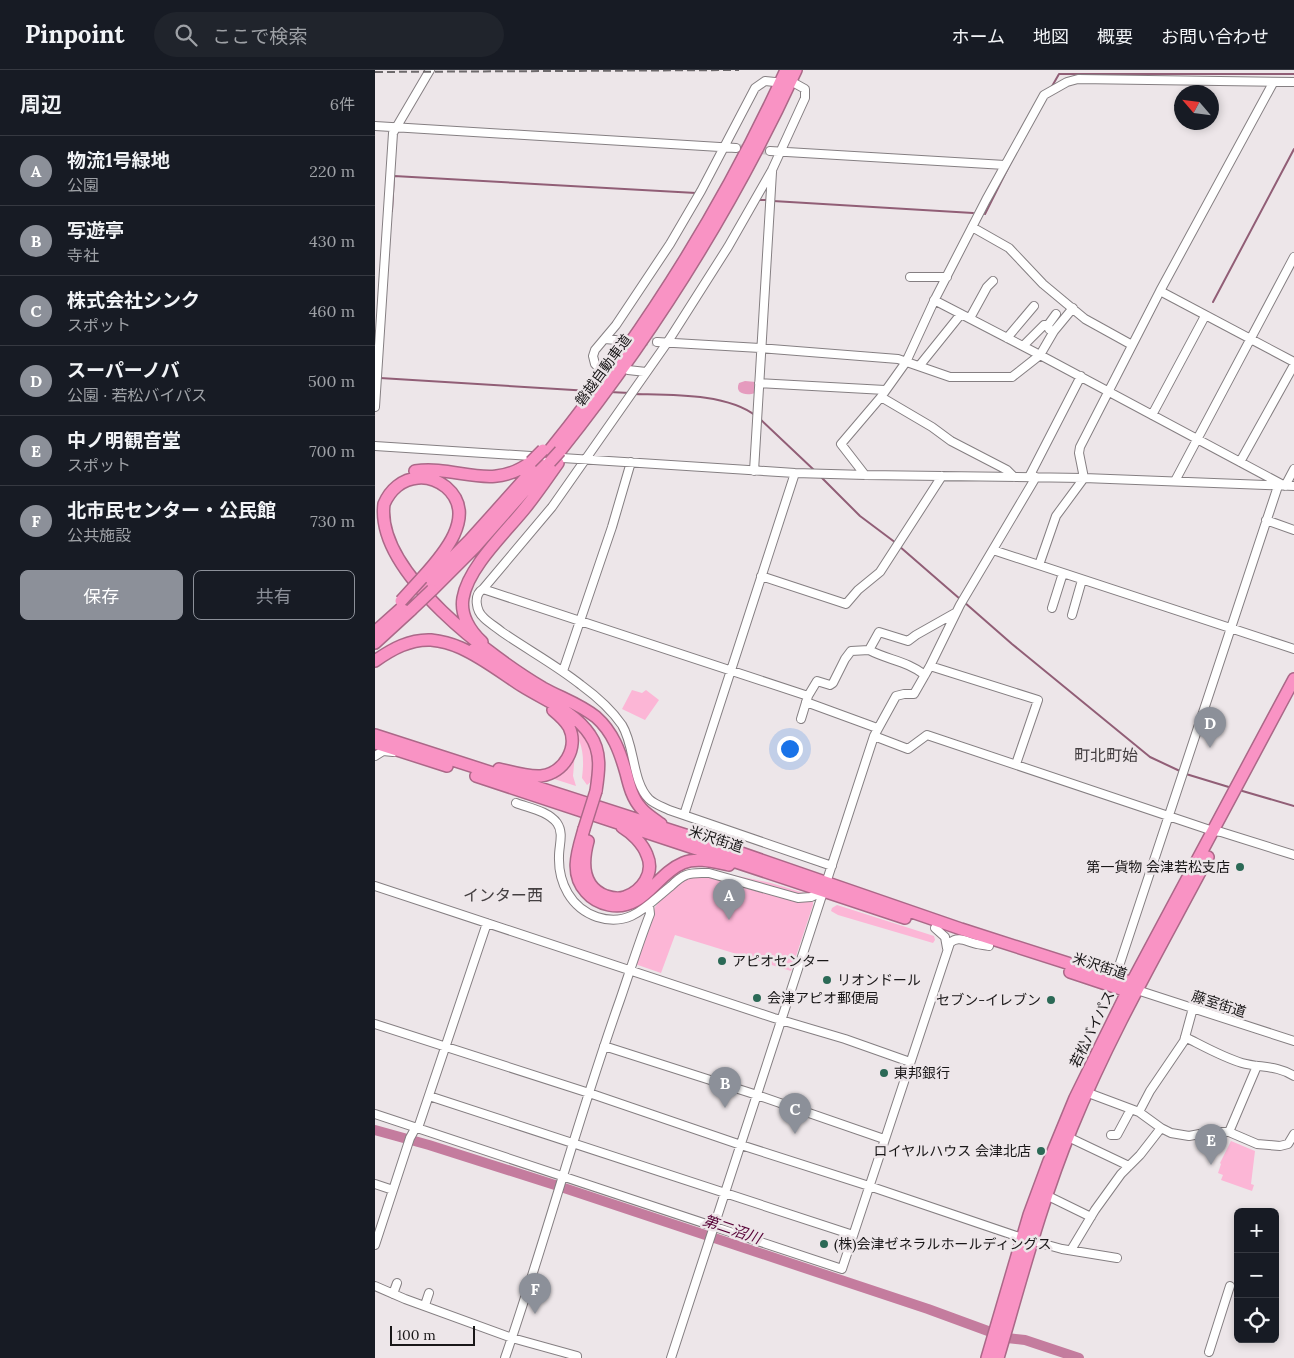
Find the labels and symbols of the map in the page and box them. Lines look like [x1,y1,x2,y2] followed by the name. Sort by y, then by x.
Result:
[1174,85,1219,130] north arrow
[571,331,635,409] street label: 磐越自動車道
[1194,707,1226,748] pin: D
[777,736,803,762] your location
[1074,745,1138,765] district label: 町北町始
[687,822,745,856] street label: 米沢街道
[1086,858,1230,876] place label: 第一貨物 会津若松支店
[1234,861,1246,873] marker: 第一貨物 会津若松支店
[713,879,745,920] pin: A
[463,885,543,905] district label: インター西
[1071,949,1129,983] street label: 米沢街道
[732,952,830,970] place label: アピオセンター
[716,955,728,967] marker: アピオセンター
[837,971,921,989] place label: リオンドール
[821,974,833,986] marker: リオンドール
[1066,987,1118,1071] street label: 若松バイパス
[1190,987,1248,1021] street label: 藤室街道
[767,989,879,1007] place label: 会津アピオ郵便局
[936,991,1041,1009] place label: セブン-イレブン
[751,992,763,1004] marker: 会津アピオ郵便局
[1045,994,1057,1006] marker: セブン-イレブン
[894,1064,950,1082] place label: 東邦銀行
[709,1067,741,1108] pin: B
[878,1067,890,1079] marker: 東邦銀行
[779,1093,811,1134] pin: C
[1195,1124,1227,1165] pin: E
[874,1142,1031,1160] place label: ロイヤルハウス 会津北店
[1035,1145,1047,1157] marker: ロイヤルハウス 会津北店
[701,1210,765,1248] water label: 第二沼川
[834,1235,1052,1253] place label: (株)会津ゼネラルホールディングス
[818,1238,830,1250] marker: (株)会津ゼネラルホールディングス
[519,1273,551,1314] pin: F
[390,1323,475,1346] scale bar

